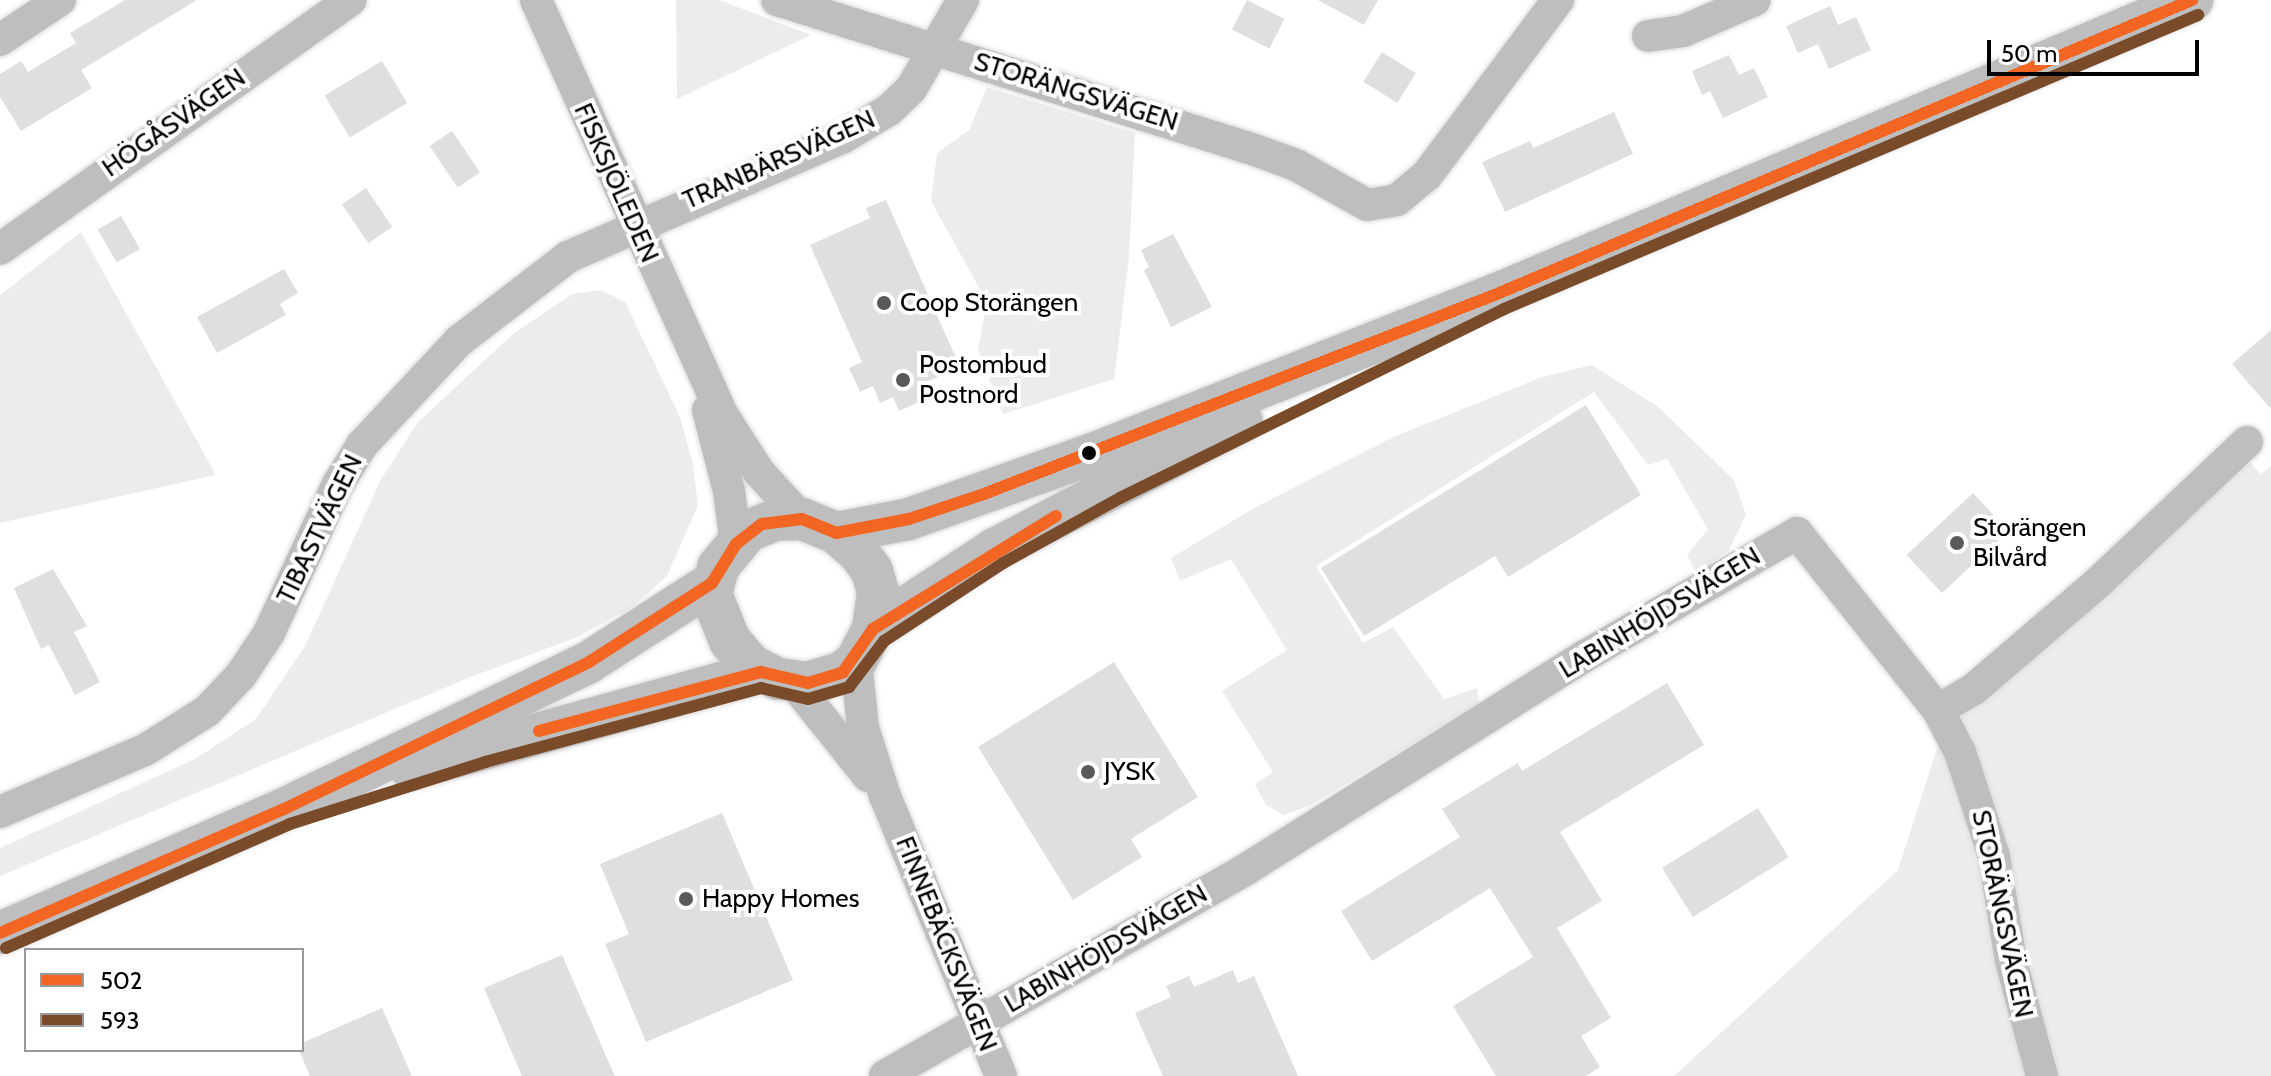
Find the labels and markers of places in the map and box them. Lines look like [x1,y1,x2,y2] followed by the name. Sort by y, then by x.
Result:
[900,287,1078,319] place label: Coop Storängen
[875,294,893,312] marker: Coop Storängen
[919,349,1047,410] place label: Postombud Postnord
[894,371,912,389] marker: Postombud Postnord
[1081,445,1097,461] unlabelled marker
[1973,512,2087,574] place label: Storängen Bilvård
[1948,534,1966,552] marker: Storängen Bilvård
[1104,756,1155,788] place label: JYSK
[1079,763,1097,781] marker: JYSK
[702,883,859,915] place label: Happy Homes
[677,890,695,908] marker: Happy Homes

